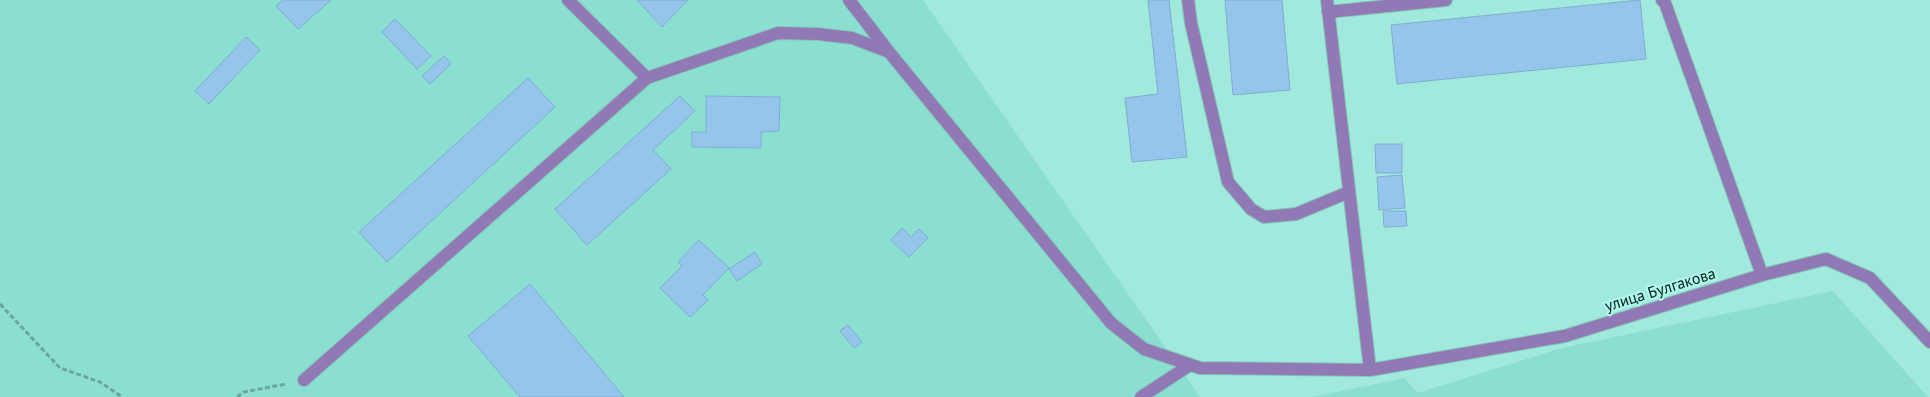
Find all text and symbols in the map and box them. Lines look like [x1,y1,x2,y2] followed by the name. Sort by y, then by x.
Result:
[1602,263,1718,315] street label: улица Булгакова

